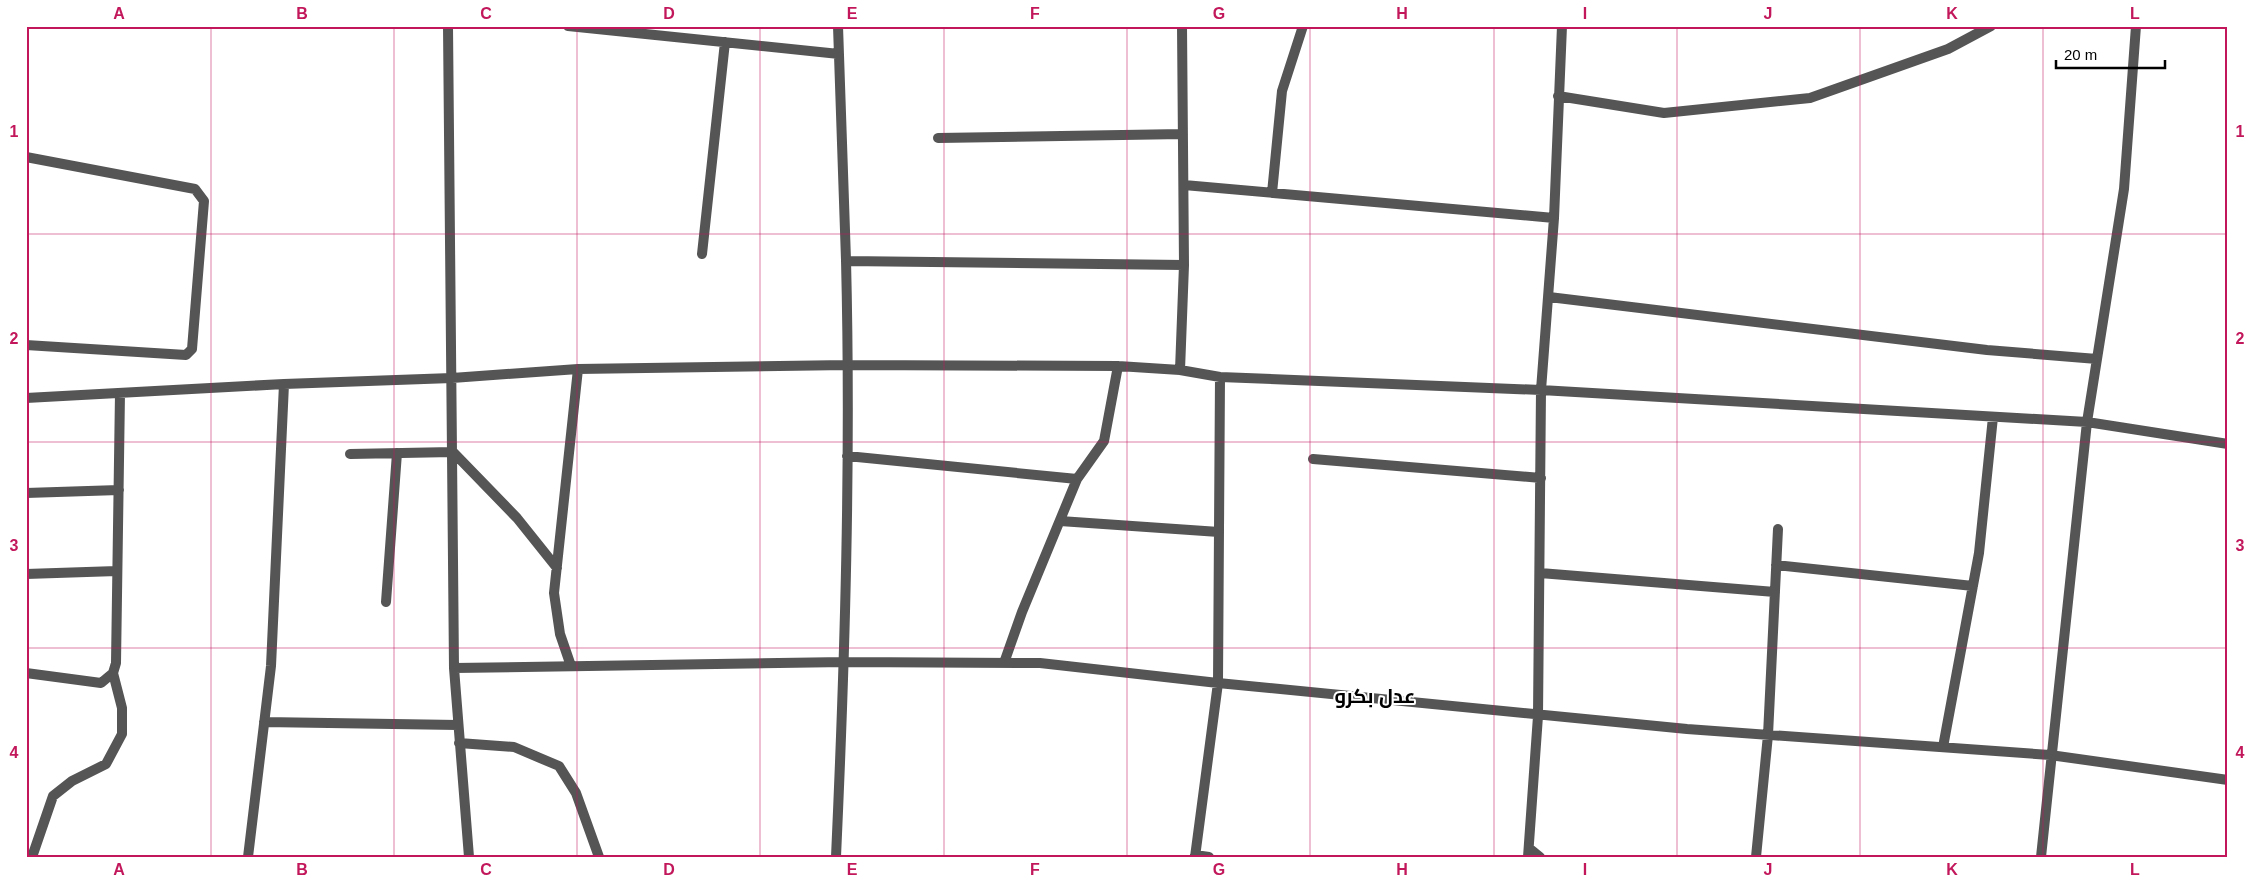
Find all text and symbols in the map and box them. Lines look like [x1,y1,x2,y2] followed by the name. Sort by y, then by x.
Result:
[113,5,125,22] text: A
[296,5,308,22] text: B
[480,5,492,22] text: C
[663,5,675,22] text: D
[847,5,858,22] text: E
[1030,5,1040,22] text: F
[1213,5,1225,22] text: G
[1396,5,1408,22] text: H
[1583,5,1587,22] text: I
[1764,5,1772,22] text: J
[1946,5,1958,22] text: K
[2130,5,2140,22] text: L
[2056,38,2165,70] scale bar
[2064,46,2097,63] text: 20 m
[10,123,19,140] text: 1
[2236,123,2245,140] text: 1
[10,330,19,347] text: 2
[2236,330,2245,347] text: 2
[10,537,19,554] text: 3
[2236,537,2245,554] text: 3
[1334,685,1416,708] district label: عدل بكرو
[10,744,19,761] text: 4
[2236,744,2245,761] text: 4
[113,861,125,878] text: A
[296,861,308,878] text: B
[480,861,492,878] text: C
[663,861,675,878] text: D
[847,861,858,878] text: E
[1030,861,1040,878] text: F
[1213,861,1225,878] text: G
[1396,861,1408,878] text: H
[1583,861,1587,878] text: I
[1764,861,1772,878] text: J
[1946,861,1958,878] text: K
[2130,861,2140,878] text: L

